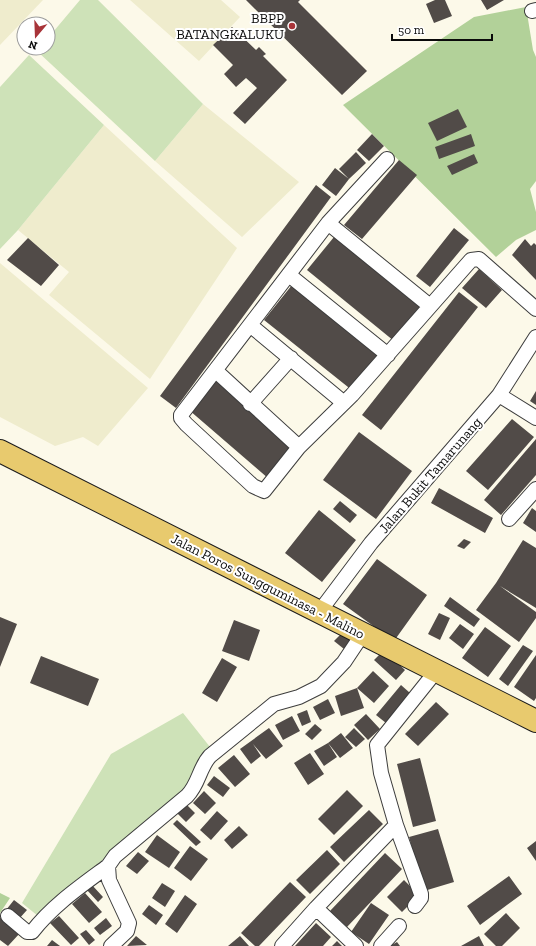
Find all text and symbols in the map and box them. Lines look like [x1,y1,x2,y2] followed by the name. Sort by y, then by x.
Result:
[176,10,284,43] place label: BBPP BATANGKALUKU
[16,16,56,56] north arrow
[392,16,492,42] scale bar
[287,21,297,31] marker: BBPP BATANGKALUKU
[398,23,425,37] text: 50 m
[26,37,39,52] text: N
[375,414,486,537] street label: Jalan Bukit Tamarunang
[168,530,367,643] street label: Jalan Poros Sungguminasa - Malino

